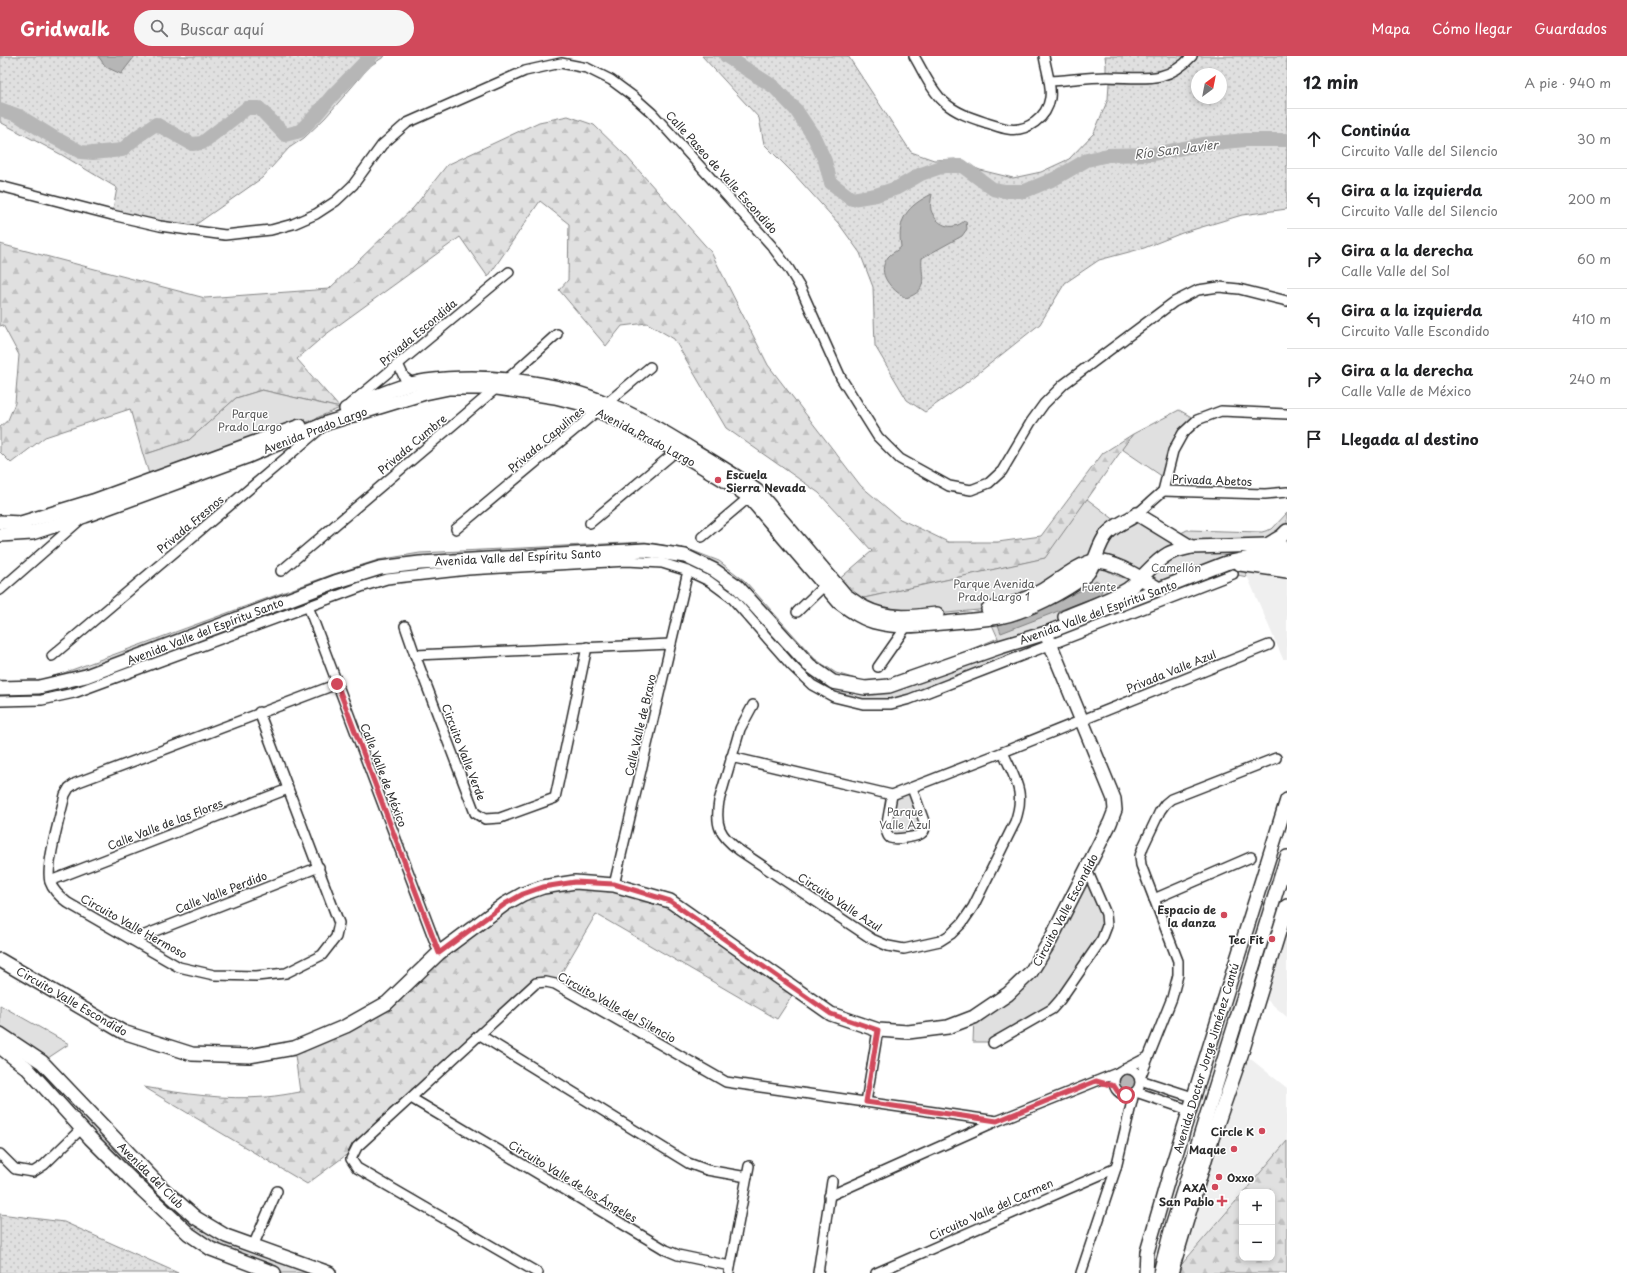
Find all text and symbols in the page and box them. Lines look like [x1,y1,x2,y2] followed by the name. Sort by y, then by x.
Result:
[134,10,414,46] search box
[20,14,110,42] text: Gridwalk
[148,17,170,39] icon: search
[180,17,264,40] text: Buscar aquí
[1372,18,1410,39] text: Mapa
[1432,18,1512,39] text: Cómo llegar
[1534,18,1607,39] text: Guardados
[1191,68,1227,104] north arrow
[1303,69,1358,95] text: 12 min
[1524,73,1611,92] text: A pie · 940 m
[662,107,782,237] street label: Calle Paseo de Valle Escondido
[1341,118,1410,141] text: Continúa
[1303,128,1325,150] icon: ahead
[1577,129,1611,148] text: 30 m
[1133,135,1220,163] water label: Río San Javier
[1341,141,1498,160] text: Circuito Valle del Silencio
[1341,178,1482,201] text: Gira a la izquierda
[1303,188,1325,210] icon: left
[1568,189,1611,208] text: 200 m
[1341,201,1498,220] text: Circuito Valle del Silencio
[1341,238,1473,261] text: Gira a la derecha
[1303,248,1325,270] icon: right
[1577,249,1611,268] text: 60 m
[1341,261,1450,280] text: Calle Valle del Sol
[376,294,460,370] street label: Privada Escondida
[1341,298,1482,321] text: Gira a la izquierda
[1303,308,1325,330] icon: left
[1572,309,1611,328] text: 410 m
[1341,321,1490,340] text: Circuito Valle Escondido
[1341,358,1473,381] text: Gira a la derecha
[1303,368,1325,390] icon: right
[1569,369,1611,388] text: 240 m
[1341,381,1471,400] text: Calle Valle de México
[261,402,369,458] street label: Avenida Prado Largo
[504,402,588,476] street label: Privada Capulines
[593,404,699,470] street label: Avenida Prado Largo
[218,405,282,435] park label: Parque Prado Largo
[374,410,450,478] street label: Privada Cumbre
[1341,427,1479,450] text: Llegada al destino
[1303,428,1325,450] icon: arrive
[726,466,806,496] place label: Escuela Sierra Nevada
[1172,470,1252,490] street label: Privada Abetos
[713,475,723,485] marker: Escuela Sierra Nevada
[153,491,227,557] street label: Privada Fresnos
[434,544,602,570] street label: Avenida Valle del Espíritu Santo
[1151,559,1201,576] park label: Camellón
[953,575,1035,605] park label: Parque Avenida Prado Largo 1
[1017,576,1179,648] street label: Avenida Valle del Espíritu Santo
[1081,578,1117,595] park label: Fuente
[124,593,286,669] street label: Avenida Valle del Espíritu Santo
[1124,645,1218,697] street label: Privada Valle Azul
[620,672,660,778] street label: Calle Valle de Bravo
[328,675,346,693] route end
[438,701,490,803] street label: Circuito Valle Verde
[356,721,412,829] street label: Calle Valle de México
[105,794,225,854] street label: Calle Valle de las Flores
[879,803,931,833] park label: Parque Valle Azul
[1028,851,1102,969] street label: Circuito Valle Escondido
[172,867,270,917] street label: Calle Valle Perdido
[795,868,885,936] street label: Circuito Valle Azul
[78,890,190,962] street label: Circuito Valle Hermoso
[1157,901,1216,931] place label: Espacio de la danza
[1219,910,1229,920] marker: Espacio de la danza
[1228,931,1264,948] place label: Tec Fit
[1267,934,1277,944] marker: Tec Fit
[1169,961,1243,1155] street label: Avenida Doctor Jorge Jiménez Cantú
[13,962,131,1040] street label: Circuito Valle Escondido
[555,967,679,1047] street label: Circuito Valle del Silencio
[1117,1086,1135,1104] route start
[1211,1123,1254,1140] place label: Circle K
[1257,1126,1267,1136] marker: Circle K
[506,1136,640,1226] street label: Circuito Valle de los Ángeles
[114,1138,188,1212] street label: Avenida del Club
[1189,1141,1226,1158] place label: Maque
[1229,1144,1239,1154] marker: Maque
[1227,1169,1255,1186] place label: Oxxo
[1214,1172,1224,1182] marker: Oxxo
[926,1174,1056,1244] street label: Circuito Valle del Carmen
[1182,1179,1207,1196] place label: AXA
[1210,1182,1220,1192] marker: AXA
[1239,1189,1275,1261] map controls
[1239,1189,1275,1225] button: +
[1159,1193,1215,1210] place label: San Pablo
[1217,1196,1227,1206] marker: San Pablo
[1239,1225,1275,1261] button: −

